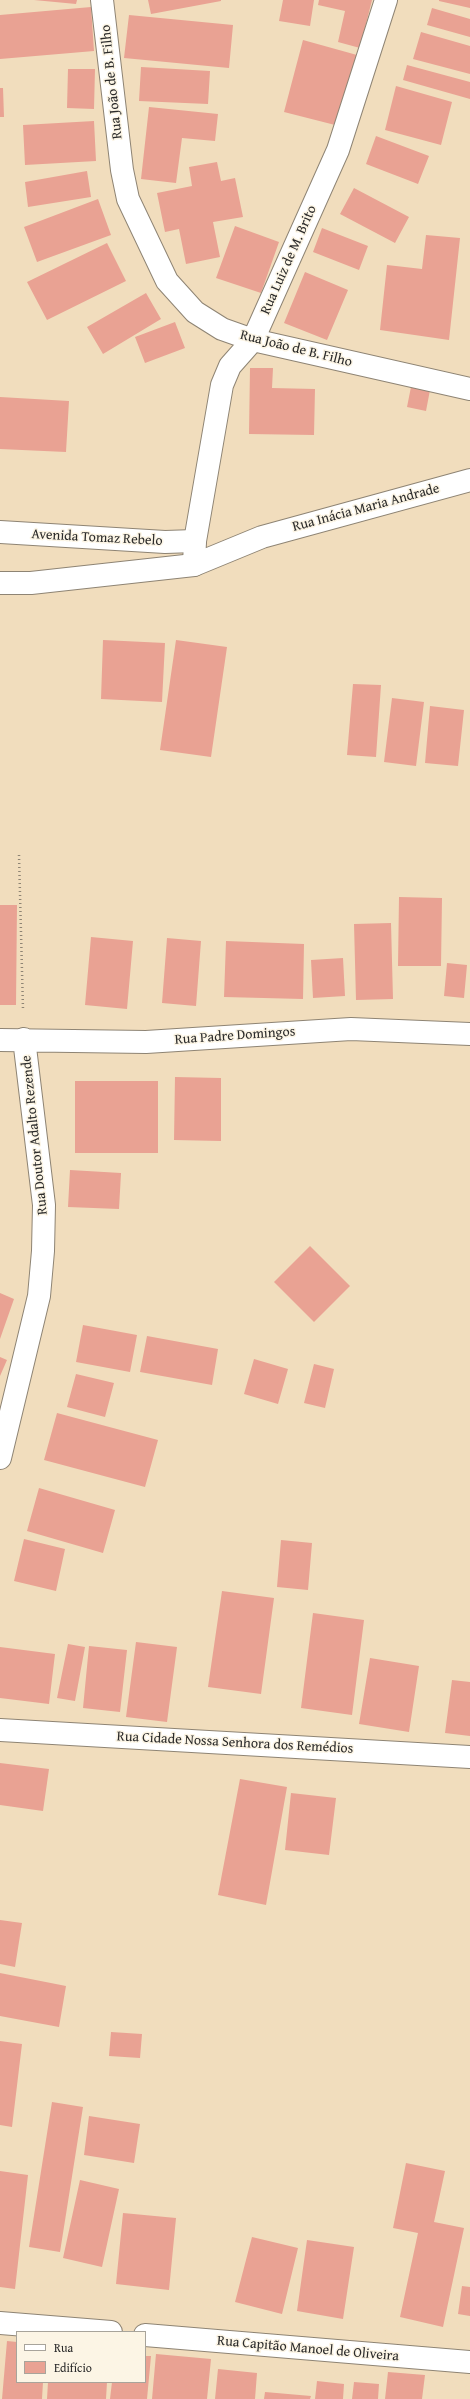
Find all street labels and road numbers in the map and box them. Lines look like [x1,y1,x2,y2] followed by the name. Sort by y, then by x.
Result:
[98,24,126,140] street label: Rua João de B. Filho
[257,203,321,317] street label: Rua Luiz de M. Brito
[238,327,354,371] street label: Rua João de B. Filho
[291,480,441,536] street label: Rua Inácia Maria Andrade
[31,526,163,550] street label: Avenida Tomaz Rebelo
[174,1023,296,1049] street label: Rua Padre Domingos
[18,1054,52,1216] street label: Rua Doutor Adalto Rezende
[116,1728,354,1758] street label: Rua Cidade Nossa Senhora dos Remédios
[216,2333,400,2365] street label: Rua Capitão Manoel de Oliveira

